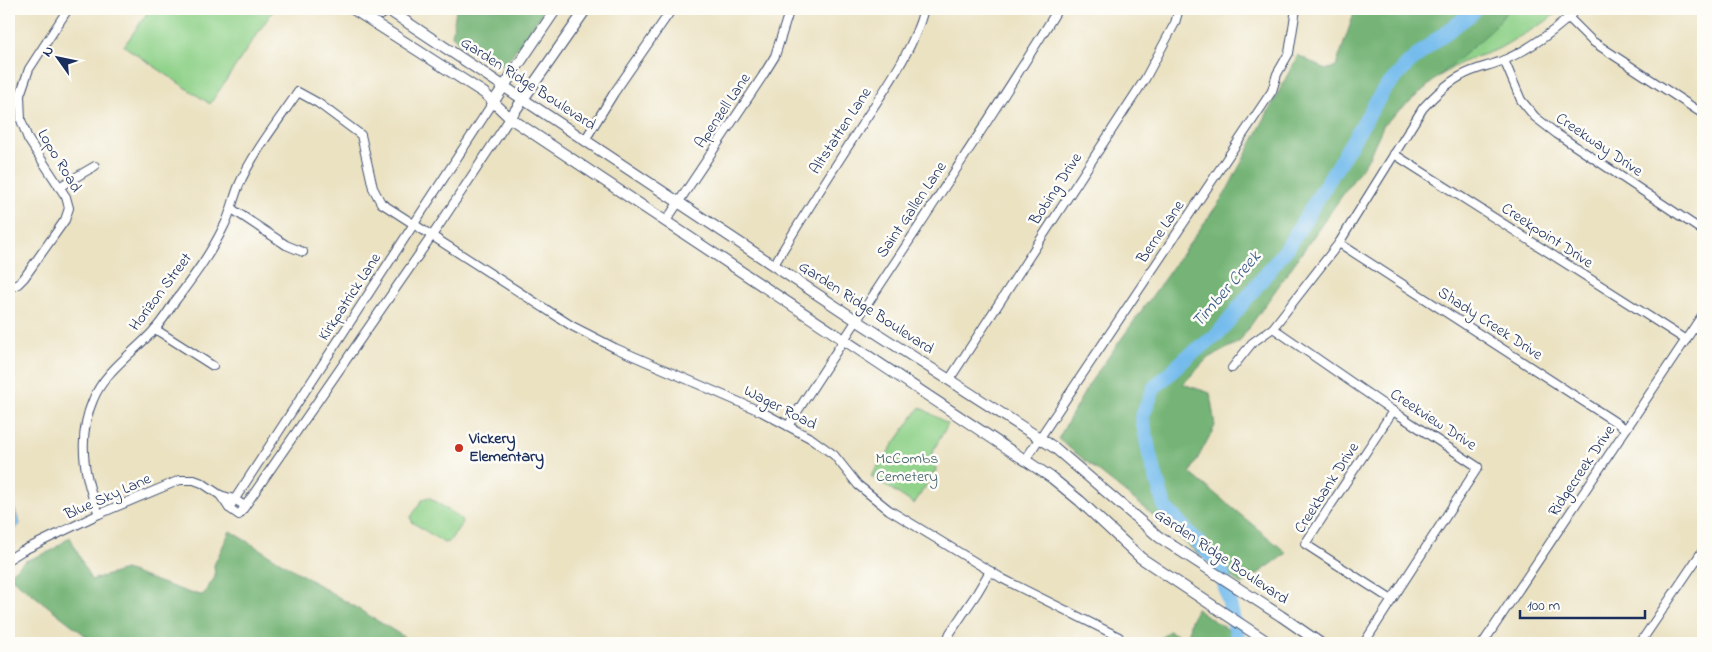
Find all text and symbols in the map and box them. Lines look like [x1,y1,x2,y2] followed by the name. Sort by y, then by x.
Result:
[455,31,601,137] street label: Garden Ridge Boulevard
[32,32,82,82] north arrow
[37,42,60,61] text: N
[689,68,758,154] street label: Apenzell Lane
[804,82,879,179] street label: Altstatten Lane
[1551,107,1648,184] street label: Creekway Drive
[31,125,87,197] street label: Lopo Road
[1023,147,1089,231] street label: Bobing Drive
[871,156,954,263] street label: Saint Gallen Lane
[1130,195,1191,269] street label: Berne Lane
[1496,197,1599,275] street label: Creekpoint Drive
[1186,245,1269,334] water label: Timber Creek
[124,247,199,336] street label: Horizon Street
[312,247,388,346] street label: Kirkpatrick Lane
[793,255,939,361] street label: Garden Ridge Boulevard
[1433,281,1548,367] street label: Shady Creek Drive
[739,379,821,437] street label: Wager Road
[1385,383,1482,458] street label: Creekview Drive
[1542,420,1622,522] street label: Ridgecreek Drive
[468,427,544,470] place label: Vickery Elementary
[1288,437,1366,538] street label: Creekbank Drive
[453,442,465,454] marker: Vickery Elementary
[876,447,938,489] park label: McCombs Cemetery
[60,467,156,527] street label: Blue Sky Lane
[1149,503,1293,611] street label: Garden Ridge Boulevard
[1520,587,1644,619] scale bar
[1527,595,1560,617] text: 100 m

